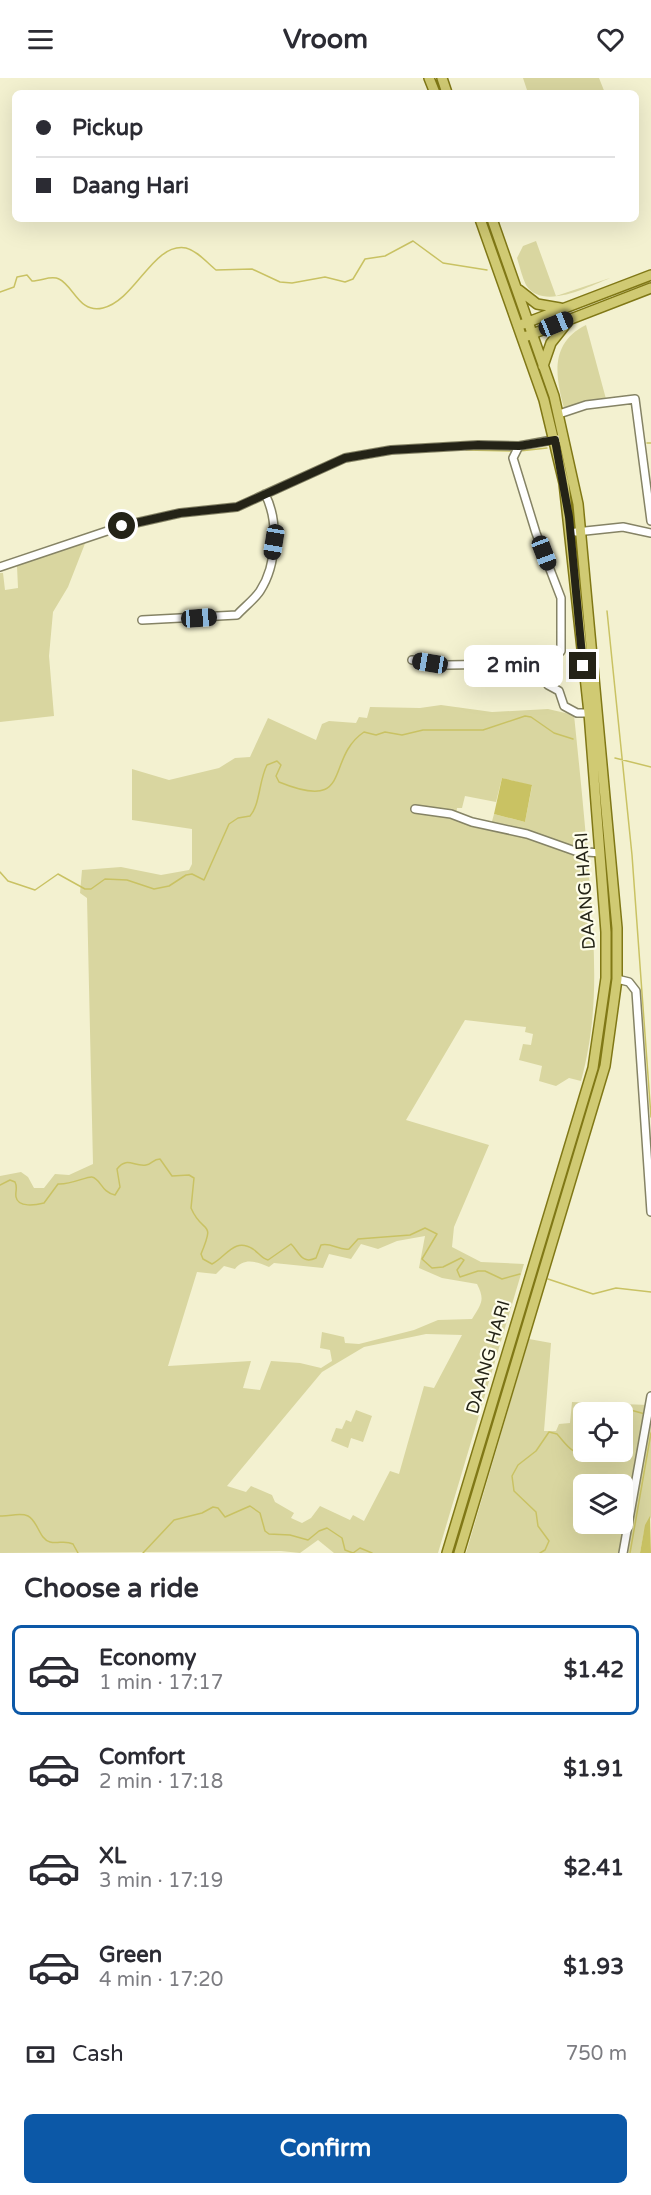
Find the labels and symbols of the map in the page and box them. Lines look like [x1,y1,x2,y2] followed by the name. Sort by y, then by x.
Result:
[536,309,576,339] car
[108,512,135,539] route start
[262,523,286,561] car
[529,533,559,573] car
[180,608,218,628] car
[463,645,562,687] callout: 2 min
[411,651,449,675] car
[569,652,596,679] route end
[570,832,600,950] street label: DAANG HARI
[461,1298,515,1416] street label: DAANG HARI

